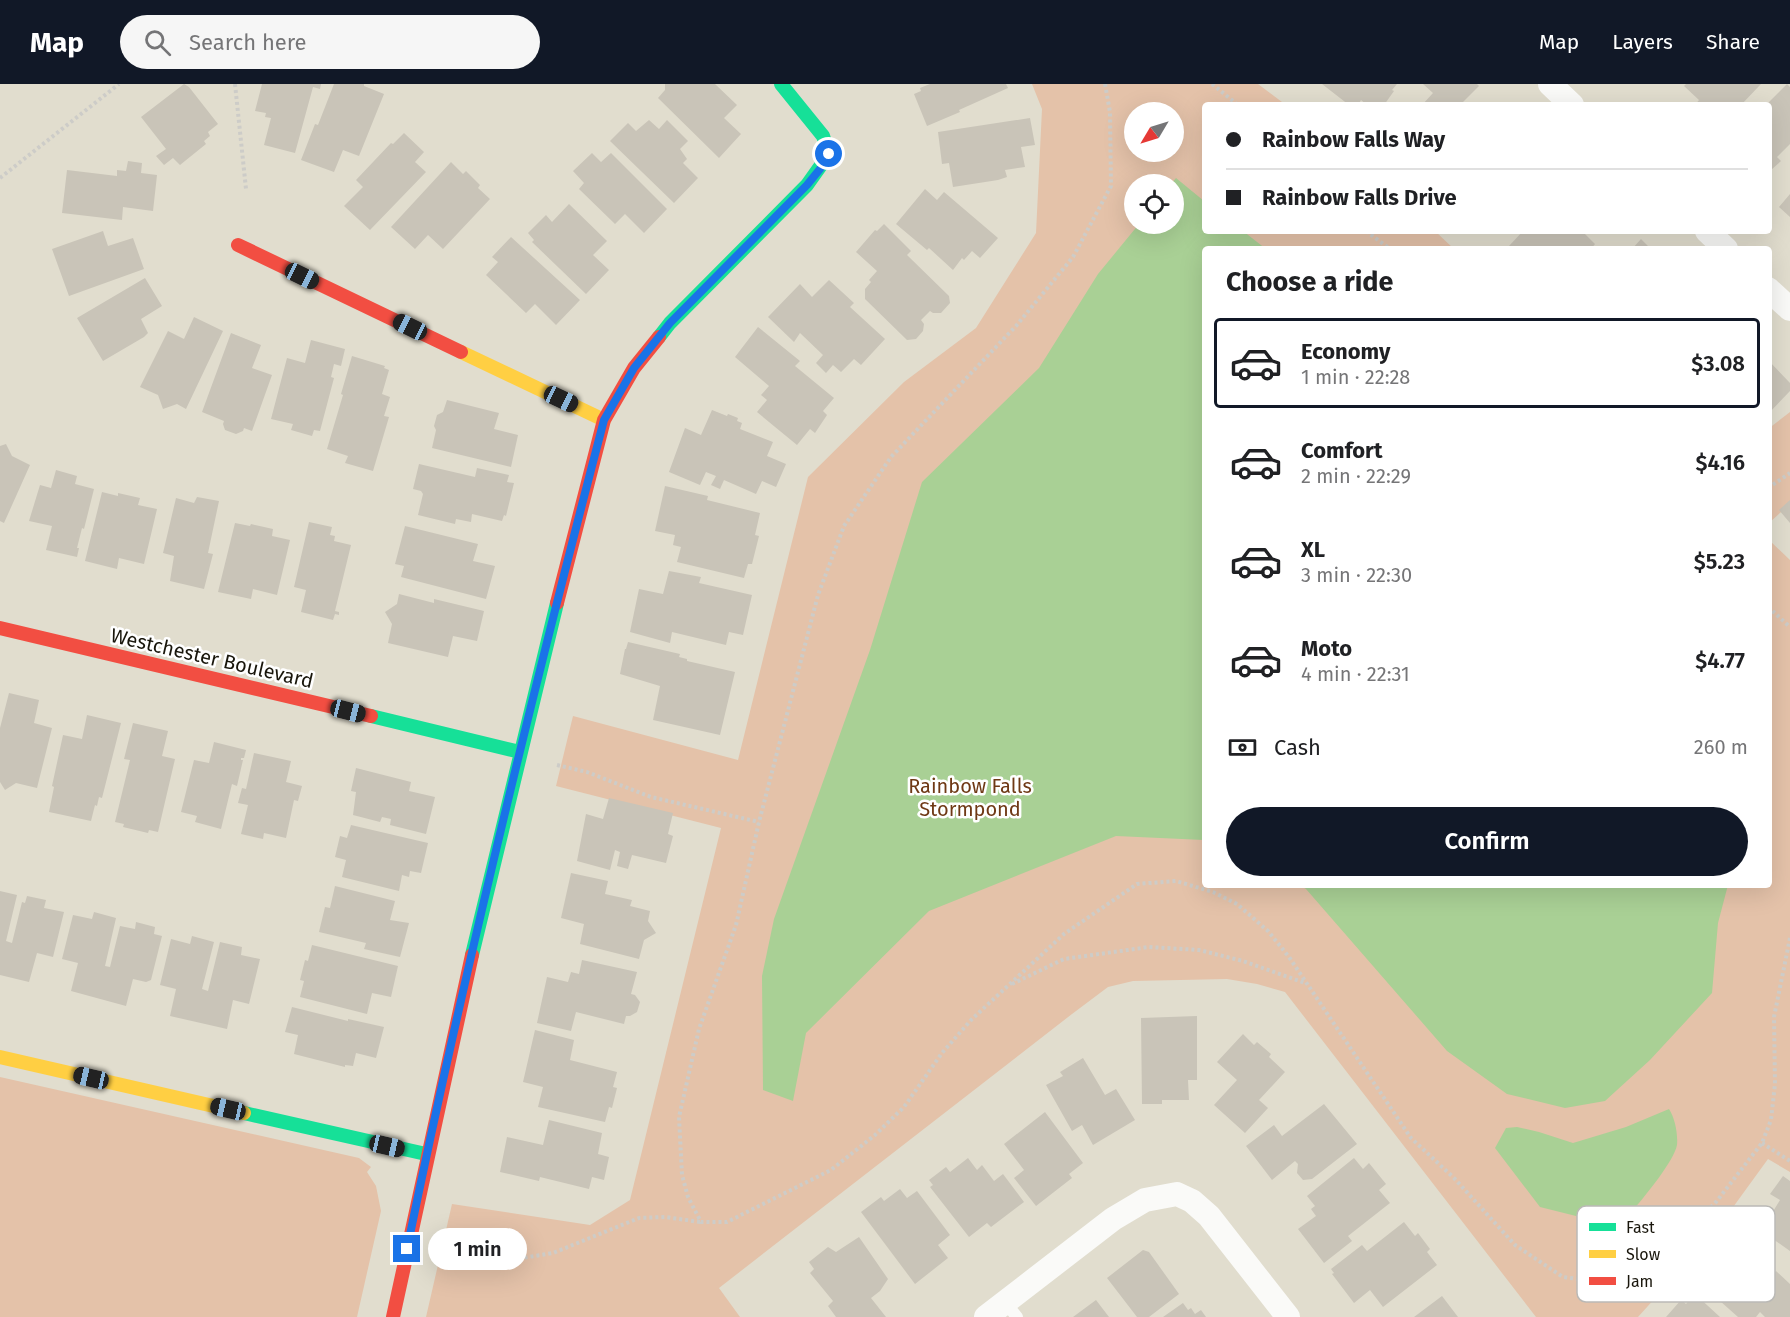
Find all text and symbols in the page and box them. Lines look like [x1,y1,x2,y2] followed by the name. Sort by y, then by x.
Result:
[120,15,540,69] search box
[30,26,84,59] text: Map
[141,26,174,59] icon: search
[189,29,307,56] text: Search here
[1539,29,1579,55] text: Map
[1612,29,1673,55] text: Layers
[1706,29,1760,55] text: Share
[1124,102,1184,162] north arrow
[1124,102,1184,234] map controls
[1262,126,1445,153] text: Rainbow Falls Way
[815,140,842,167] route start
[1124,174,1184,234] button: locate
[1262,184,1457,211] text: Rainbow Falls Drive
[282,260,322,292] car
[1226,266,1393,298] text: Choose a ride
[390,311,430,343] car
[1229,336,1283,390] icon: car
[1301,338,1390,365] text: Economy
[1691,350,1745,377] text: $3.08
[1301,365,1410,389] text: 1 min · 22:28
[541,383,581,415] car
[1229,435,1283,489] icon: car
[1301,437,1382,464] text: Comfort
[1695,449,1745,476] text: $4.16
[1301,464,1411,488] text: 2 min · 22:29
[1229,534,1283,588] icon: car
[1301,536,1325,563] text: XL
[1694,548,1745,575] text: $5.23
[1301,563,1412,587] text: 3 min · 22:30
[108,623,316,693] street label: Westchester Boulevard
[1229,633,1283,687] icon: car
[1301,635,1352,662] text: Moto
[1695,647,1745,674] text: $4.77
[1301,662,1410,686] text: 4 min · 22:31
[328,698,368,724] car
[1226,731,1259,764] icon: cash
[1274,734,1321,761] text: Cash
[1694,735,1748,759] text: 260 m
[908,774,1032,821] park label: Rainbow Falls Stormpond
[1226,807,1748,876] button: Confirm
[71,1065,111,1091] car
[208,1096,248,1122] car
[367,1133,407,1159] car
[1577,1206,1775,1302] legend
[1626,1218,1655,1237] text: Fast
[428,1228,527,1270] callout: 1 min
[393,1235,420,1262] route end
[453,1237,502,1261] text: 1 min
[1626,1245,1661,1264] text: Slow
[1626,1272,1653,1291] text: Jam

